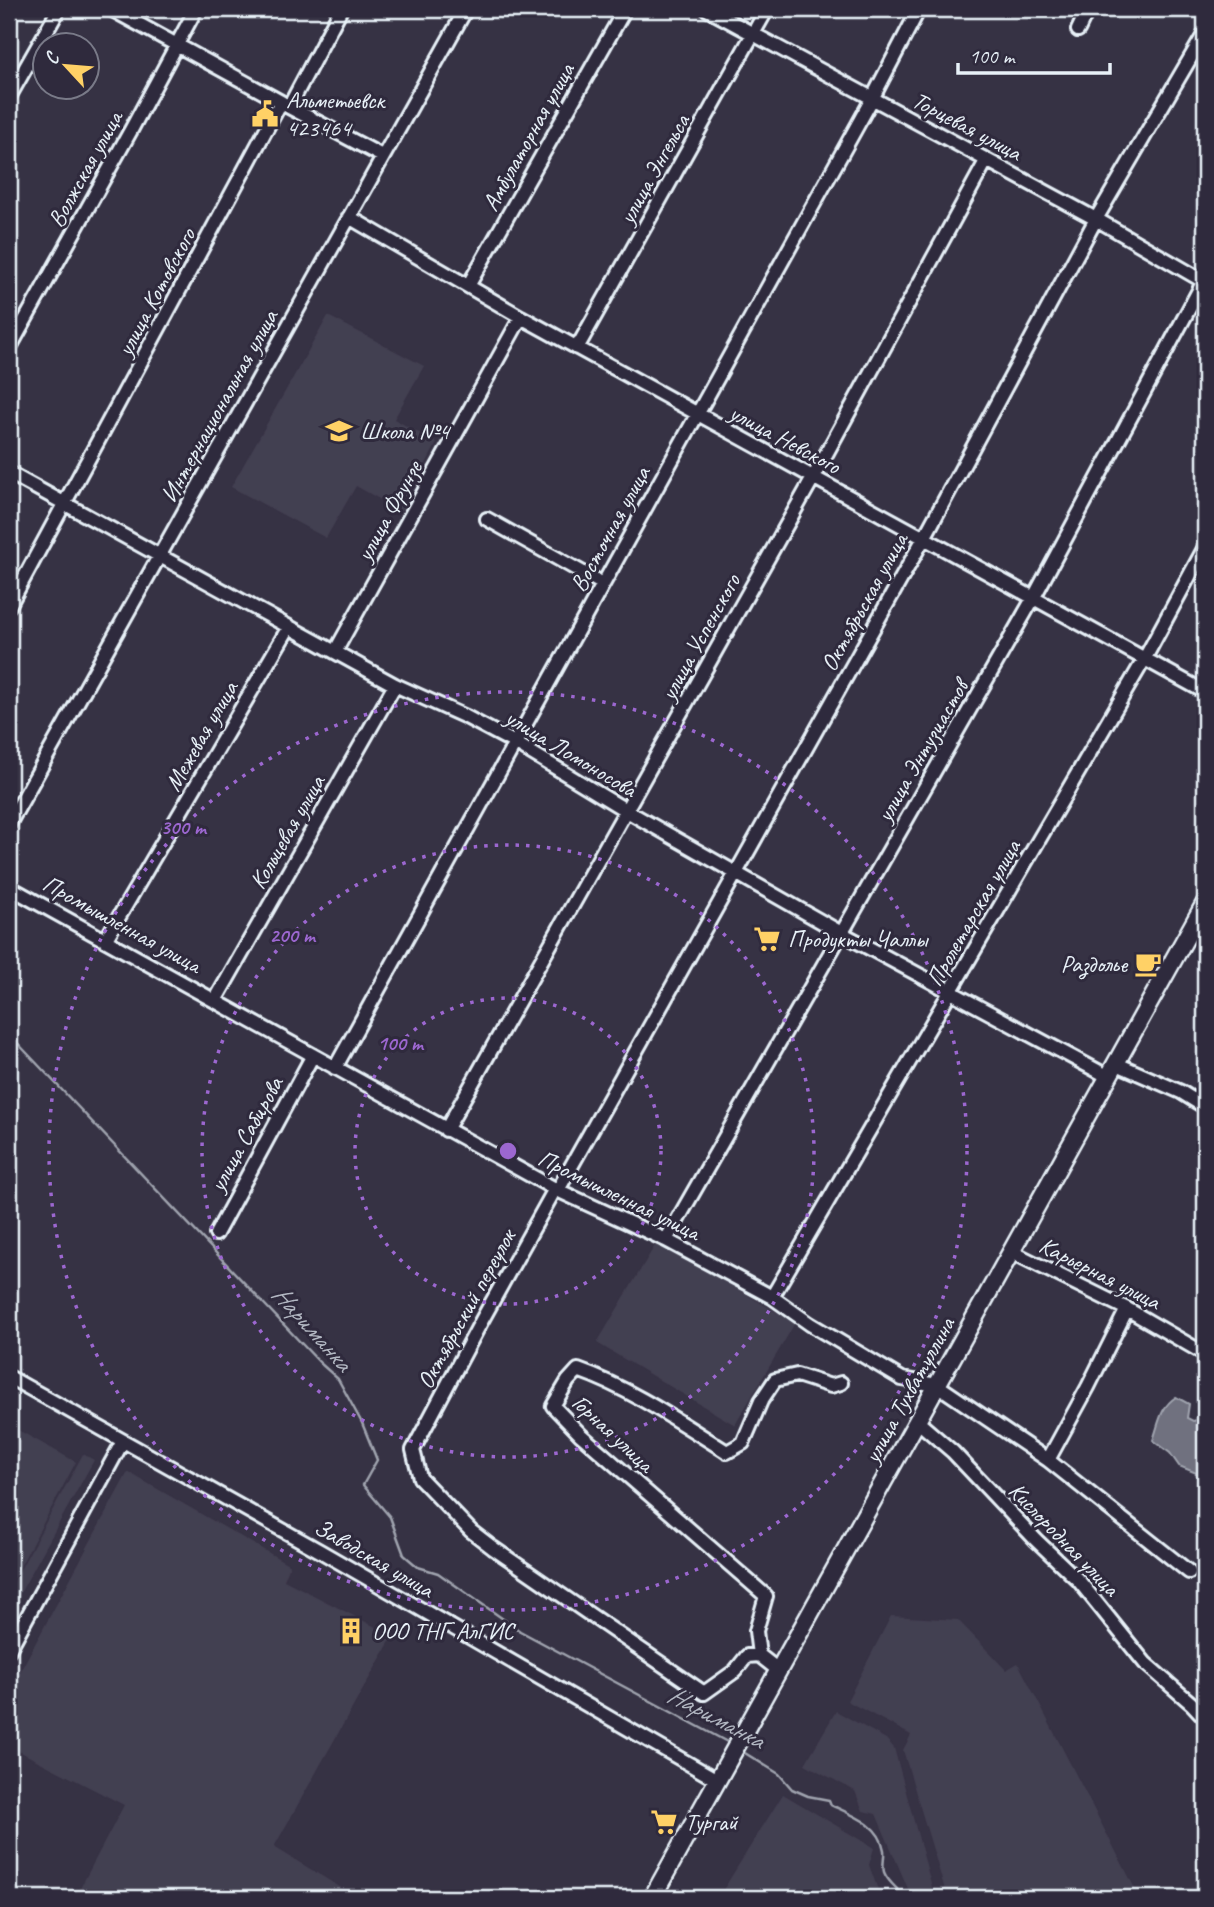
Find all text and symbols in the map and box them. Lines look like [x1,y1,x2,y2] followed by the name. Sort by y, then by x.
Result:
[32,32,102,102] north arrow
[958,32,1111,76] scale bar
[969,43,1016,69] text: 100 m
[39,47,66,68] text: С
[475,57,582,216] street label: Амбулаторная улица
[286,85,387,143] place label: Альметьевск 423464
[907,85,1028,168] street label: Торцевая улица
[250,99,280,129] public building icon: Альметьевск 423464
[41,104,130,232] street label: Волжская улица
[611,108,697,231] street label: улица Энгельса
[109,222,203,363] street label: улица Котовского
[154,303,285,508] street label: Интернациональная улица
[723,396,847,481] street label: улица Невского
[324,416,354,446] school or university icon: Школа №4
[360,416,452,446] place label: Школа №4
[348,454,430,568] street label: улица Фрунзе
[563,460,658,597] street label: Восточная улица
[814,526,915,676] street label: Октябрьская улица
[652,567,748,707] street label: улица Успенского
[868,671,977,829] street label: улица Энтузиастов
[158,674,245,796] street label: Межевая улица
[498,701,643,805] street label: улица Ломоносова
[242,768,332,894] street label: Кольцевая улица
[160,814,208,840] text: 300 m
[919,833,1028,992] street label: Пролетарская улица
[38,868,208,981] street label: Промышленная улица
[269,922,317,948] text: 200 m
[752,924,782,954] supermarket icon: Продукты Чаллы
[788,924,930,954] place label: Продукты Чаллы
[1061,949,1129,980] place label: Раздолье
[1133,949,1163,979] cafe icon: Раздолье
[377,1030,425,1056] text: 100 m
[201,1070,291,1198] street label: улица Сабирова
[496,1139,520,1163] centre of rings
[533,1143,707,1248] street label: Промышленная улица
[410,1222,523,1394] street label: Октябрьский переулок
[1034,1230,1167,1317] street label: Карьерная улица
[265,1278,361,1380] water label: Нариманка
[856,1311,962,1470] street label: улица Тухватуллина
[566,1387,662,1480] street label: Горная улица
[1002,1476,1127,1603] street label: Кислородная улица
[309,1512,440,1605] street label: Заводская улица
[336,1616,366,1646] building icon: ООО ТНГ АлГИС
[372,1616,517,1646] place label: ООО ТНГ АлГИС
[662,1678,772,1757] water label: Нариманка
[649,1807,679,1837] supermarket icon: Тургай
[685,1807,739,1837] place label: Тургай

